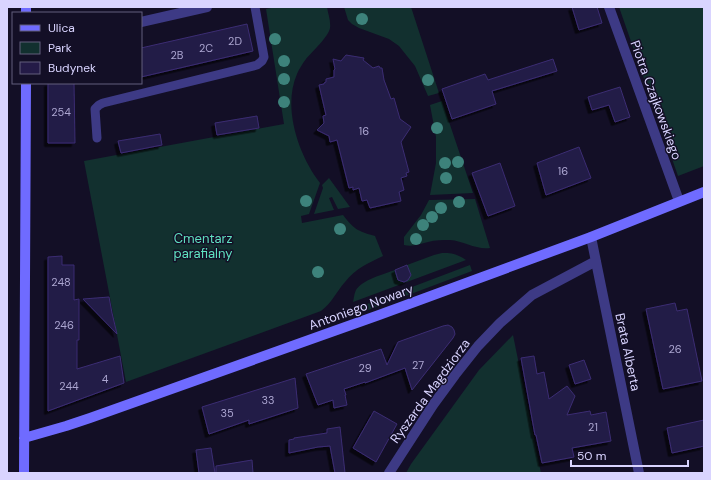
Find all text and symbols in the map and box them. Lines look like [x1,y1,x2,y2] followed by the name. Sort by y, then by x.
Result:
[12,12,142,84] legend
[48,20,75,36] text: Ulica
[228,34,242,48] house number: 2D
[627,38,686,162] street label: Piotra Czajkowskiego
[48,40,72,56] text: Park
[199,41,213,55] house number: 2C
[171,48,184,62] house number: 2B
[48,60,96,76] text: Budynek
[51,105,71,119] house number: 254
[359,124,369,138] house number: 16
[558,164,568,178] house number: 16
[174,230,232,262] park label: Cmentarz parafialny
[51,275,71,289] house number: 248
[306,280,416,334] street label: Antoniego Nowary
[611,311,645,393] street label: Brata Alberta
[54,318,74,332] house number: 246
[386,335,474,447] street label: Ryszarda Magdziorza
[668,342,682,356] house number: 26
[412,358,424,372] house number: 27
[358,361,372,375] house number: 29
[102,372,109,386] house number: 4
[59,379,79,393] house number: 244
[261,393,275,407] house number: 33
[220,406,234,420] house number: 35
[588,420,598,434] house number: 21
[571,442,688,468] scale bar
[577,448,606,464] text: 50 m

